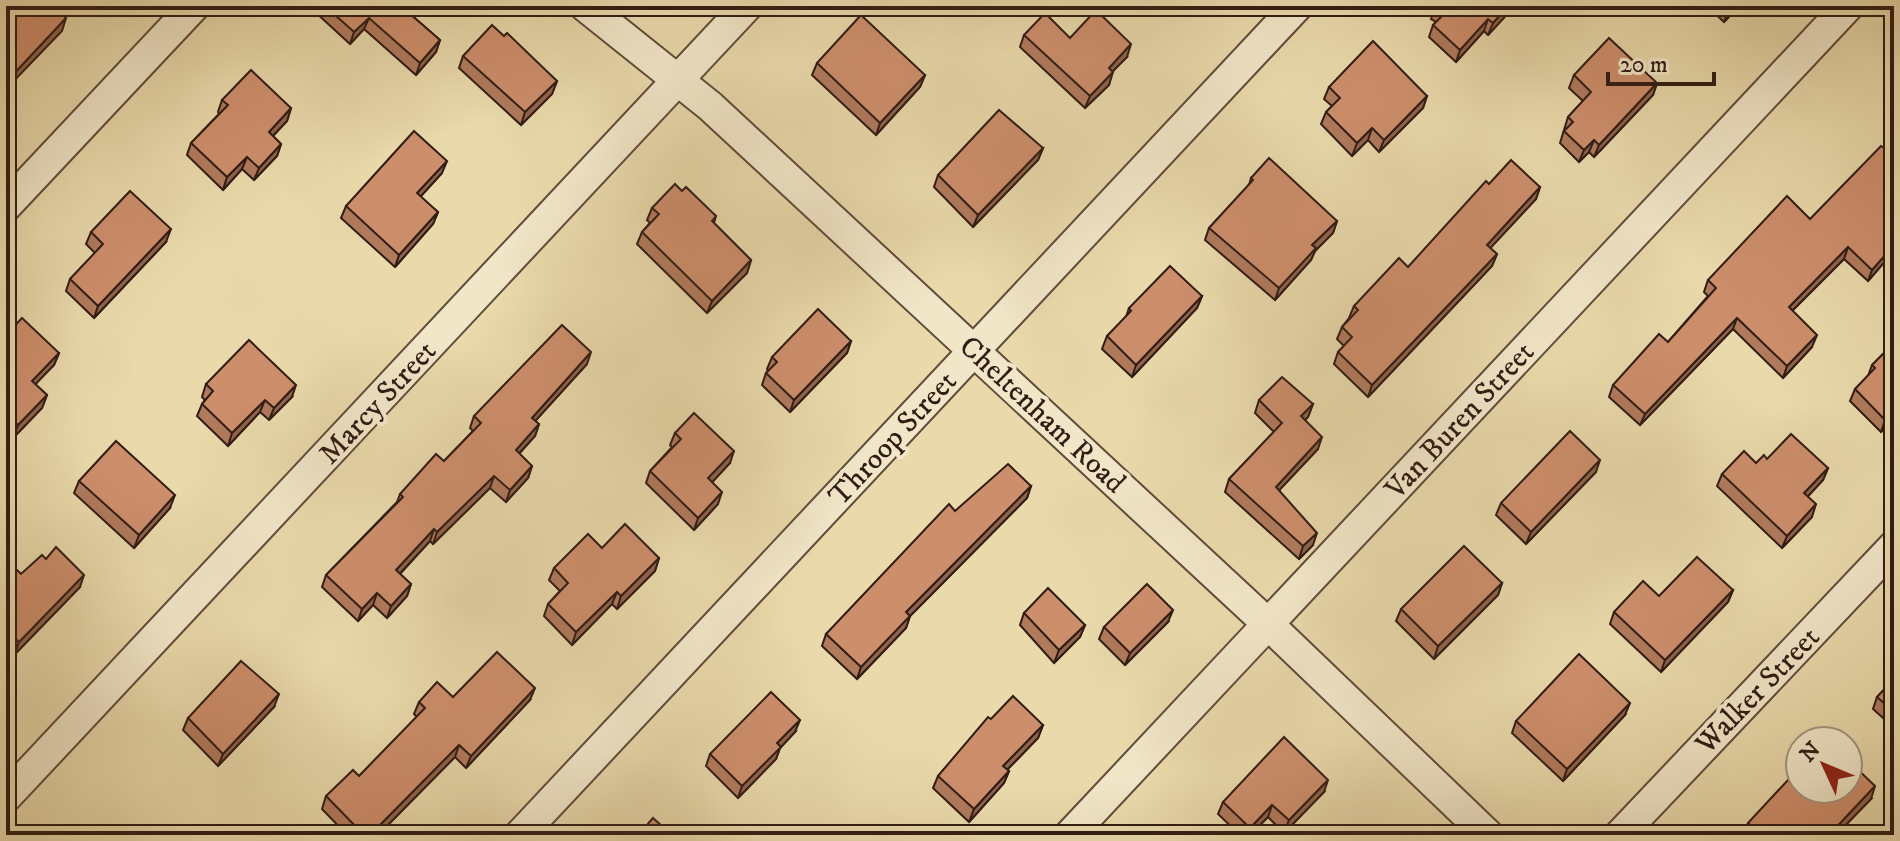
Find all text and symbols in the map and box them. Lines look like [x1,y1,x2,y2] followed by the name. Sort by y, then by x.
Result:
[1608,36,1714,86] scale bar
[1620,50,1668,80] text: 20 m
[951,329,1133,502] street label: Cheltenham Road
[311,333,445,473] street label: Marcy Street
[1377,335,1543,508] street label: Van Buren Street
[821,364,965,514] street label: Throop Street
[1687,620,1828,763] street label: Walker Street
[1784,725,1864,805] north arrow
[1795,736,1827,768] text: N

